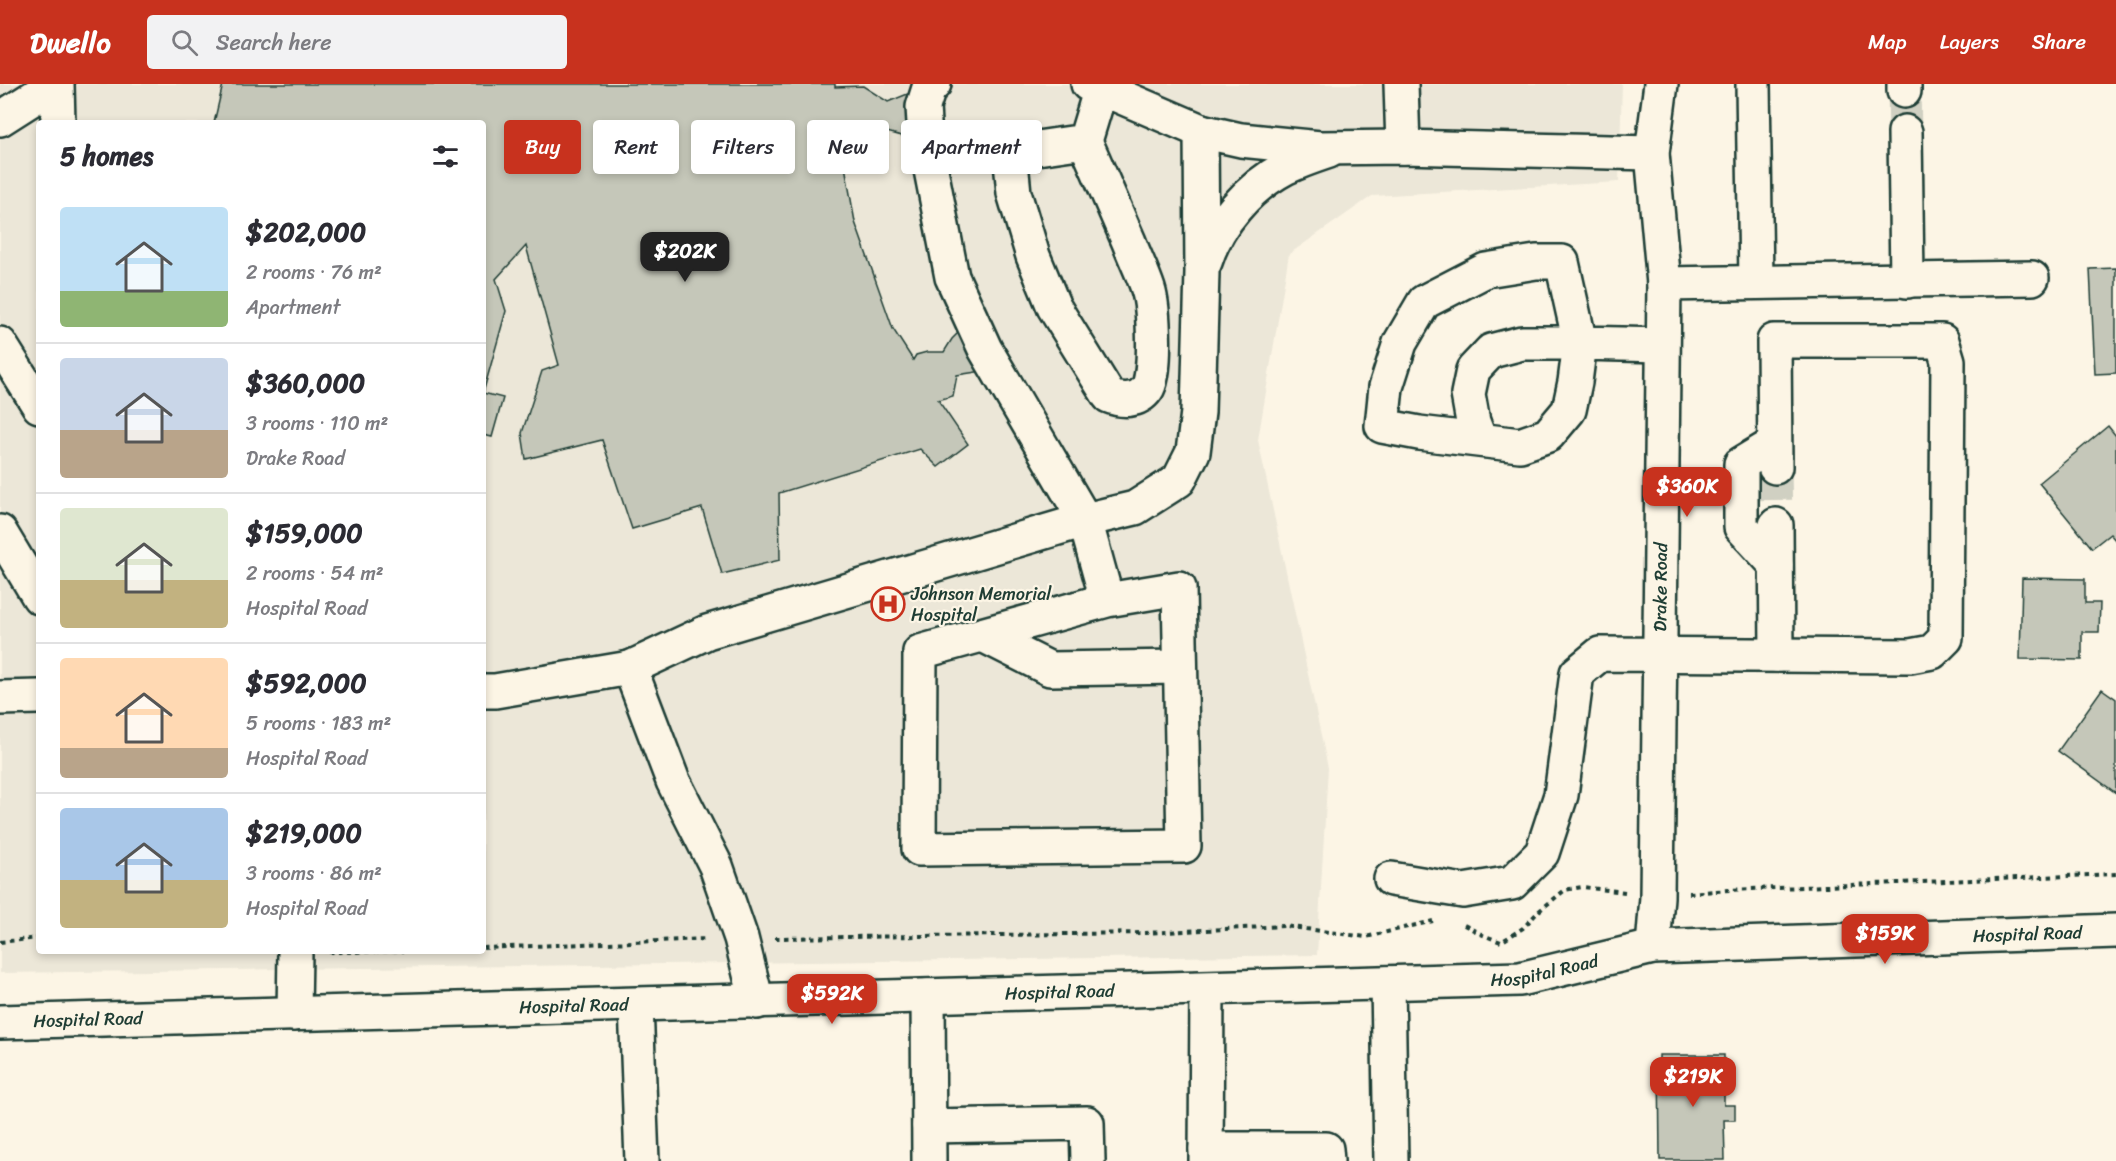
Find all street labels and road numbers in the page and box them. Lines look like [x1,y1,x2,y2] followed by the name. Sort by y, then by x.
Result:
[1644,541,1677,632] street label: Drake Road
[1972,916,2084,952] street label: Hospital Road
[1490,944,1603,996] street label: Hospital Road
[1004,974,1116,1010] street label: Hospital Road
[519,988,630,1023] street label: Hospital Road
[33,1002,145,1037] street label: Hospital Road

